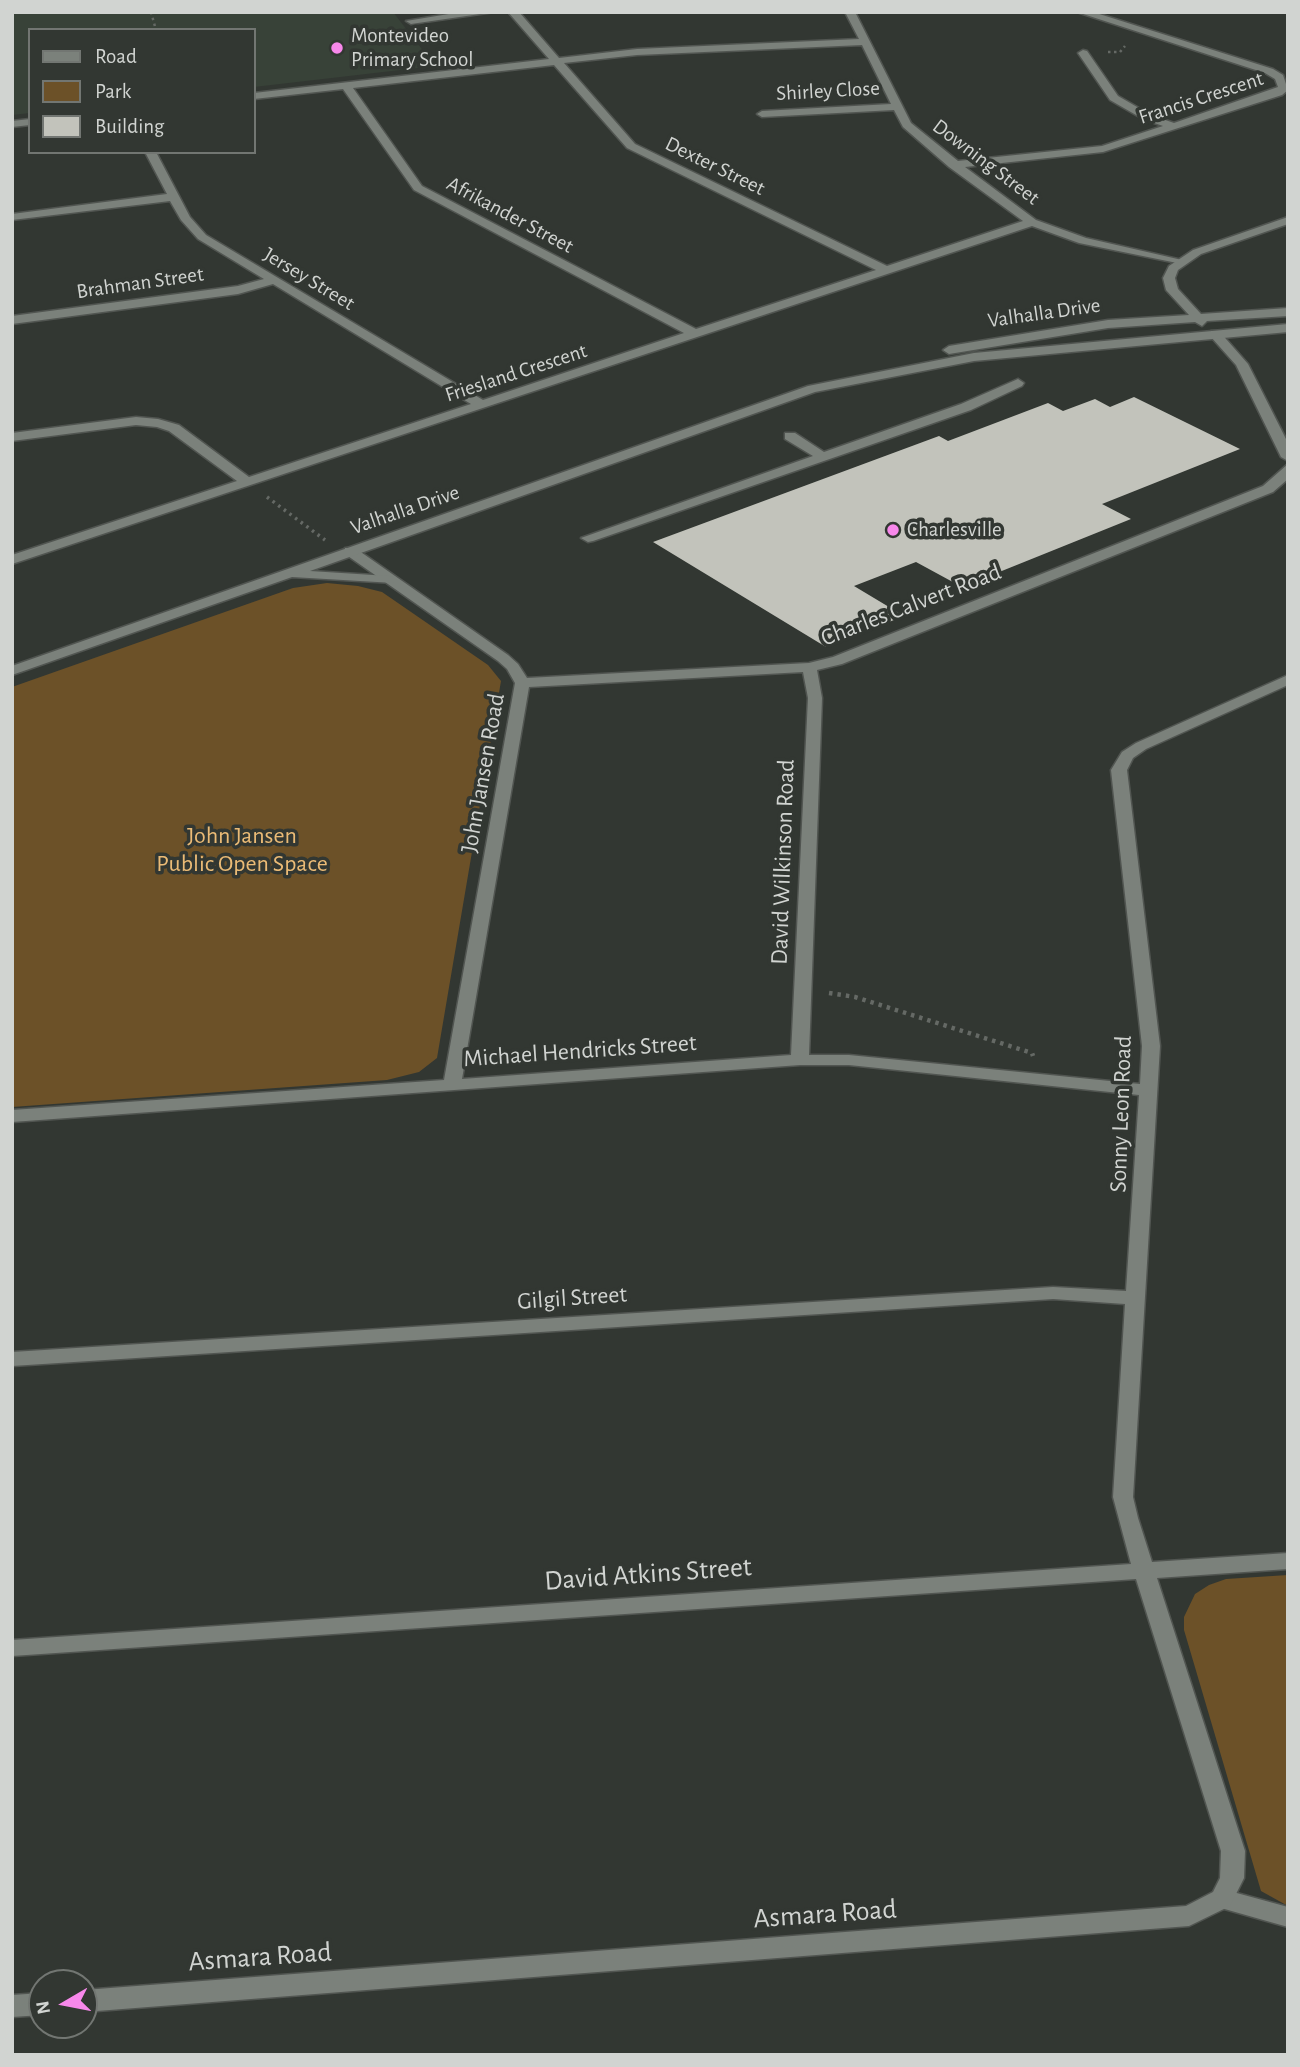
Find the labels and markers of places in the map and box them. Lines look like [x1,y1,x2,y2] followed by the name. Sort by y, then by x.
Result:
[351,23,474,73] place label: Montevideo Primary School
[329,40,345,56] marker: Montevideo Primary School
[907,517,1002,543] place label: Charlesville
[885,522,901,538] marker: Charlesville

